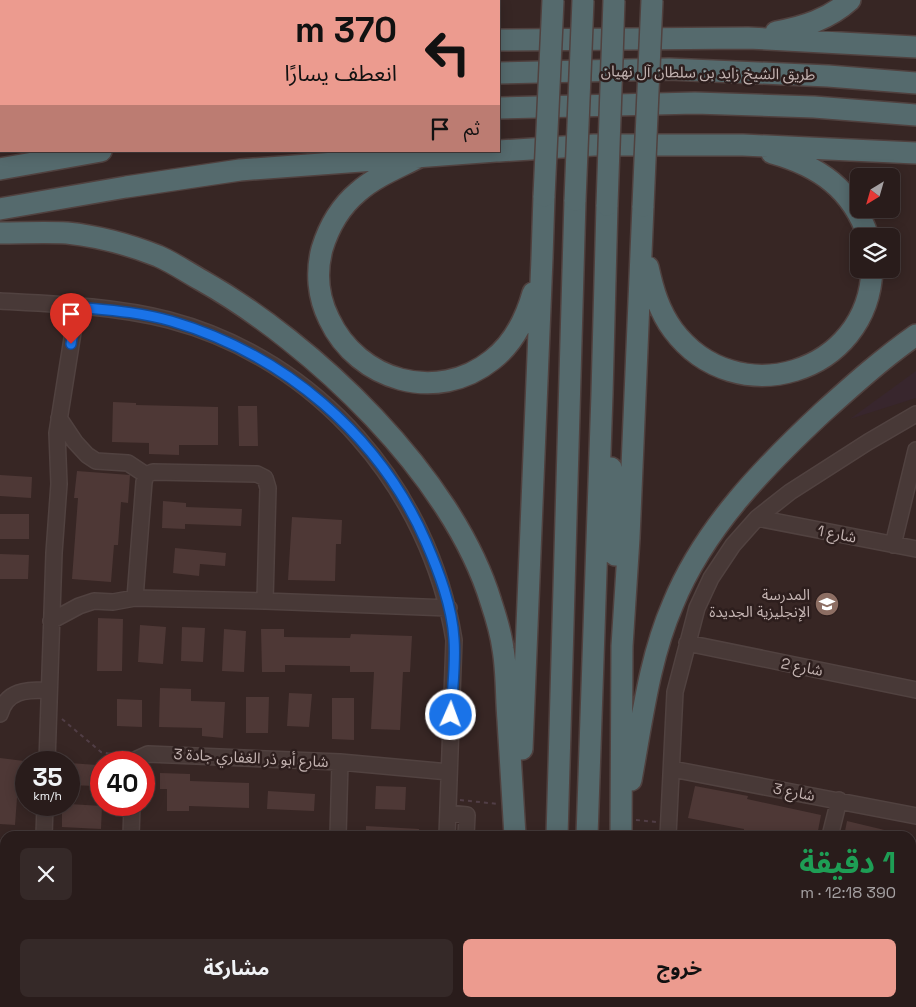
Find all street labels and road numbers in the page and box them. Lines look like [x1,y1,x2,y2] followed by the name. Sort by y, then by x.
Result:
[601,61,815,87] street label: طريق الشيخ زايد بن سلطان آل نهيان
[815,520,858,550] street label: شارع 1
[779,653,825,683] street label: شارع 2
[173,744,329,774] street label: شارع أبو ذر الغفاري جادة 3
[771,778,817,808] street label: شارع 3

